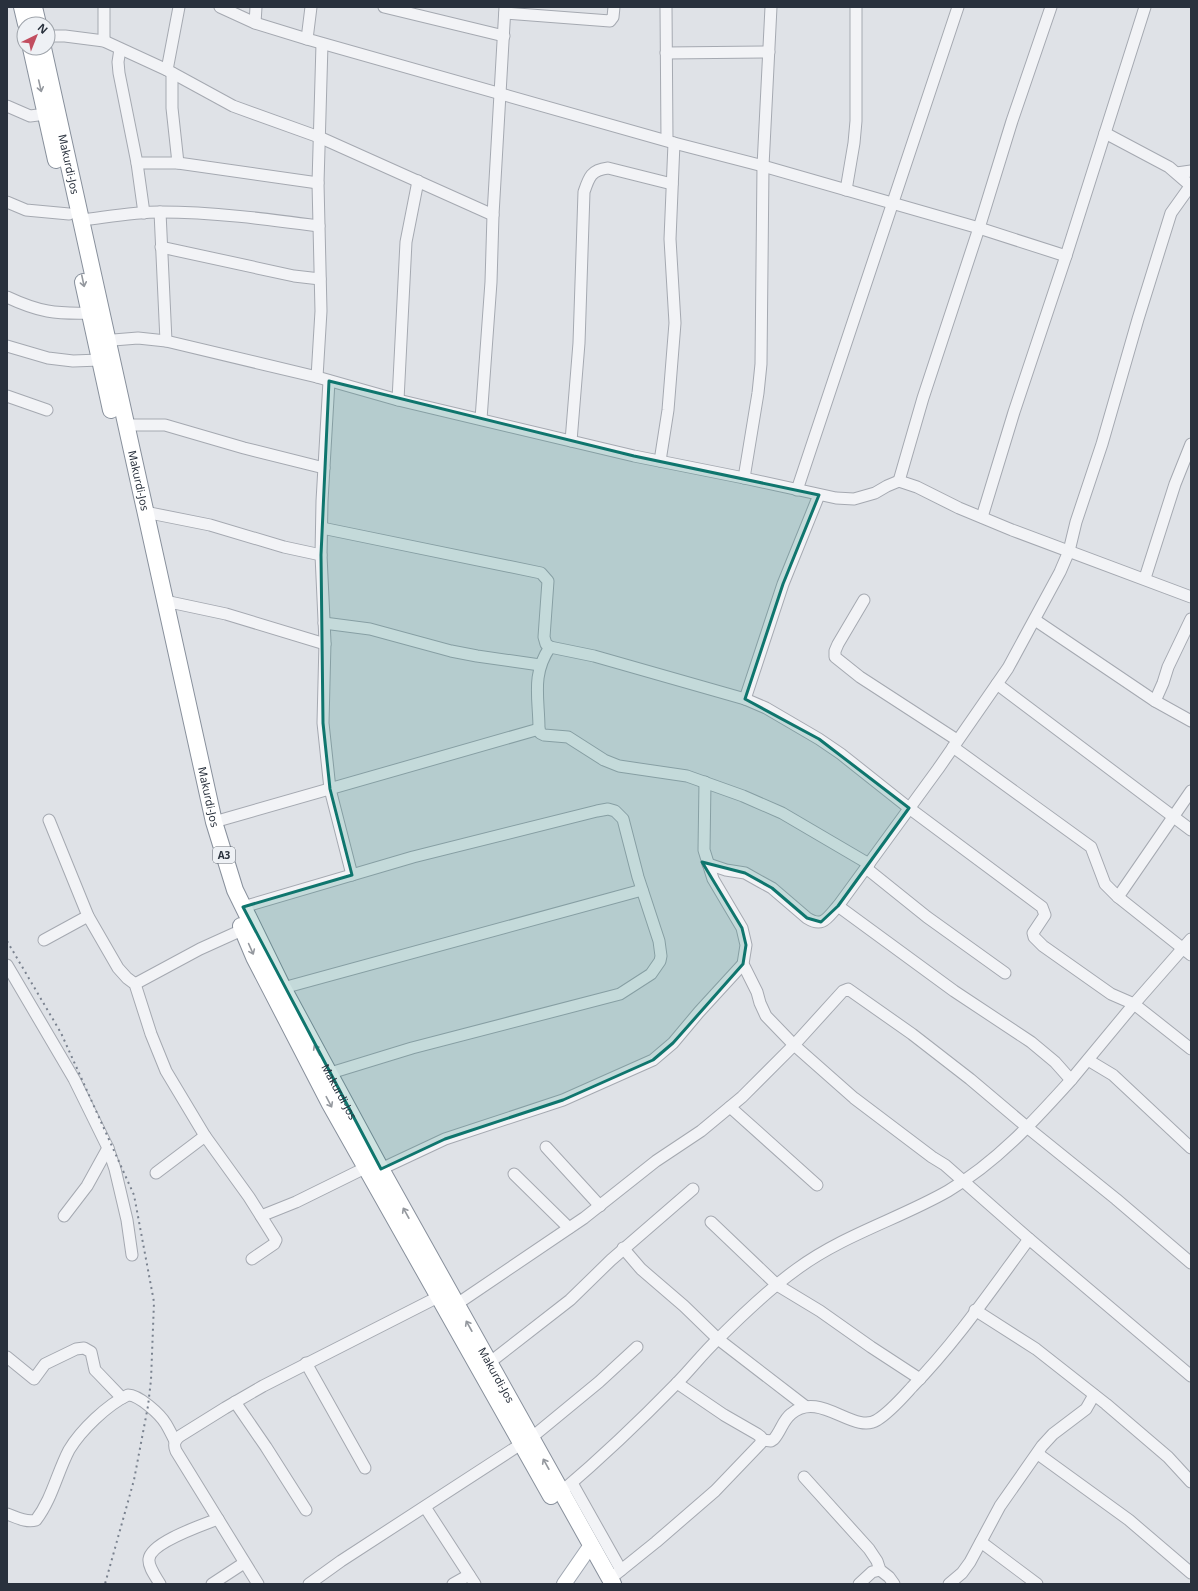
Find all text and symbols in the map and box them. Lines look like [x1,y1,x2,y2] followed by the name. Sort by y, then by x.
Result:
[16,16,56,56] north arrow
[35,20,52,37] text: N
[36,79,44,92] one-way arrow
[55,133,83,196] street label: Makurdi-Jos
[79,275,87,288] one-way arrow
[125,449,153,512] street label: Makurdi-Jos
[195,765,223,829] street label: Makurdi-Jos
[213,847,235,863] road number: A3
[248,943,255,955] one-way arrow
[312,1044,320,1056] one-way arrow
[318,1061,361,1122] street label: Makurdi-Jos
[326,1096,333,1108] one-way arrow
[401,1207,409,1219] one-way arrow
[465,1321,473,1333] one-way arrow
[475,1345,518,1405] street label: Makurdi-Jos
[542,1459,550,1471] one-way arrow

